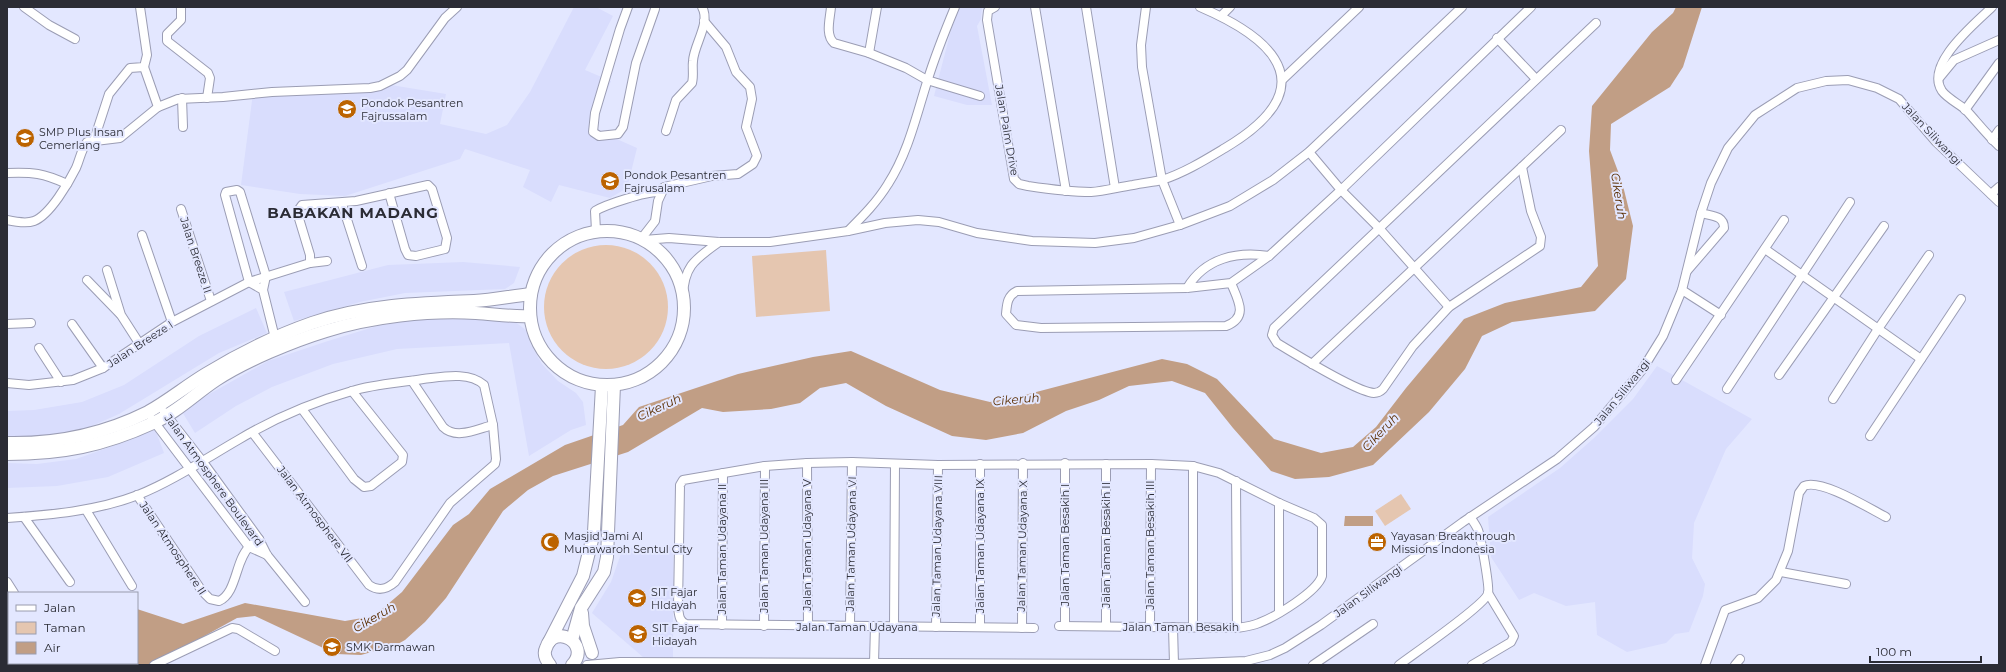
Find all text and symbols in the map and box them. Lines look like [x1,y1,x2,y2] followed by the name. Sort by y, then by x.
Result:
[992,82,1022,177] street label: Jalan Palm Drive
[361,96,463,123] place label: Pondok Pesantren Fajrussalam
[336,98,358,120] school or university icon: Pondok Pesantren Fajrussalam
[1898,99,1965,169] street label: Jalan Siliwangi
[39,125,124,152] place label: SMP Plus Insan Cemerlang
[14,127,36,149] school or university icon: SMP Plus Insan Cemerlang
[624,168,726,195] place label: Pondok Pesantren Fajrusalam
[599,170,621,192] school or university icon: Pondok Pesantren Fajrusalam
[1608,172,1630,220] water label: Cikeruh
[267,203,439,222] district label: BABAKAN MADANG
[177,214,215,295] street label: Jalan Breeze II
[104,317,176,371] street label: Jalan Breeze I
[1590,356,1653,429] street label: Jalan Siliwangi
[992,389,1040,409] water label: Cikeruh
[635,390,683,424] water label: Cikeruh
[1358,410,1402,454] water label: Cikeruh
[161,411,267,549] street label: Jalan Atmosphere Boulevard
[273,462,356,565] street label: Jalan Atmosphere VII
[929,475,945,618] street label: Jalan Taman Udayana VIII
[843,476,859,613] street label: Jalan Taman Udayana VI
[973,478,987,614] street label: Jalan Taman Udayana IX
[757,479,771,614] street label: Jalan Taman Udayana III
[800,479,814,612] street label: Jalan Taman Udayana V
[1014,479,1030,613] street label: Jalan Taman Udayana X
[1143,480,1157,611] street label: Jalan Taman Besakih III
[1099,482,1113,609] street label: Jalan Taman Besakih II
[715,484,729,615] street label: Jalan Taman Udayana II
[1058,484,1072,607] street label: Jalan Taman Besakih I
[136,498,210,598] street label: Jalan Atmosphere II
[564,529,692,556] place label: Masjid Jami Al Munawaroh Sentul City
[1391,529,1516,556] place label: Yayasan Breakthrough Missions Indonesia
[539,531,561,553] mosque icon: Masjid Jami Al Munawaroh Sentul City
[1366,531,1388,553] office icon: Yayasan Breakthrough Missions Indonesia
[1330,561,1405,621] street label: Jalan Siliwangi
[651,585,697,612] place label: SIT Fajar HIdayah
[626,587,648,609] school or university icon: SIT Fajar HIdayah
[8,592,138,664] legend
[350,599,398,635] water label: Cikeruh
[43,600,76,615] text: Jalan
[44,620,86,635] text: Taman
[795,620,918,634] street label: Jalan Taman Udayana
[1122,620,1239,634] street label: Jalan Taman Besakih
[652,621,698,648] place label: SIT Fajar Hidayah
[627,623,649,645] school or university icon: SIT Fajar Hidayah
[321,636,343,658] school or university icon: SMK Darmawan
[1870,638,1981,664] scale bar
[44,640,61,655] text: Air
[346,640,435,654] place label: SMK Darmawan
[1876,644,1912,659] text: 100 m

